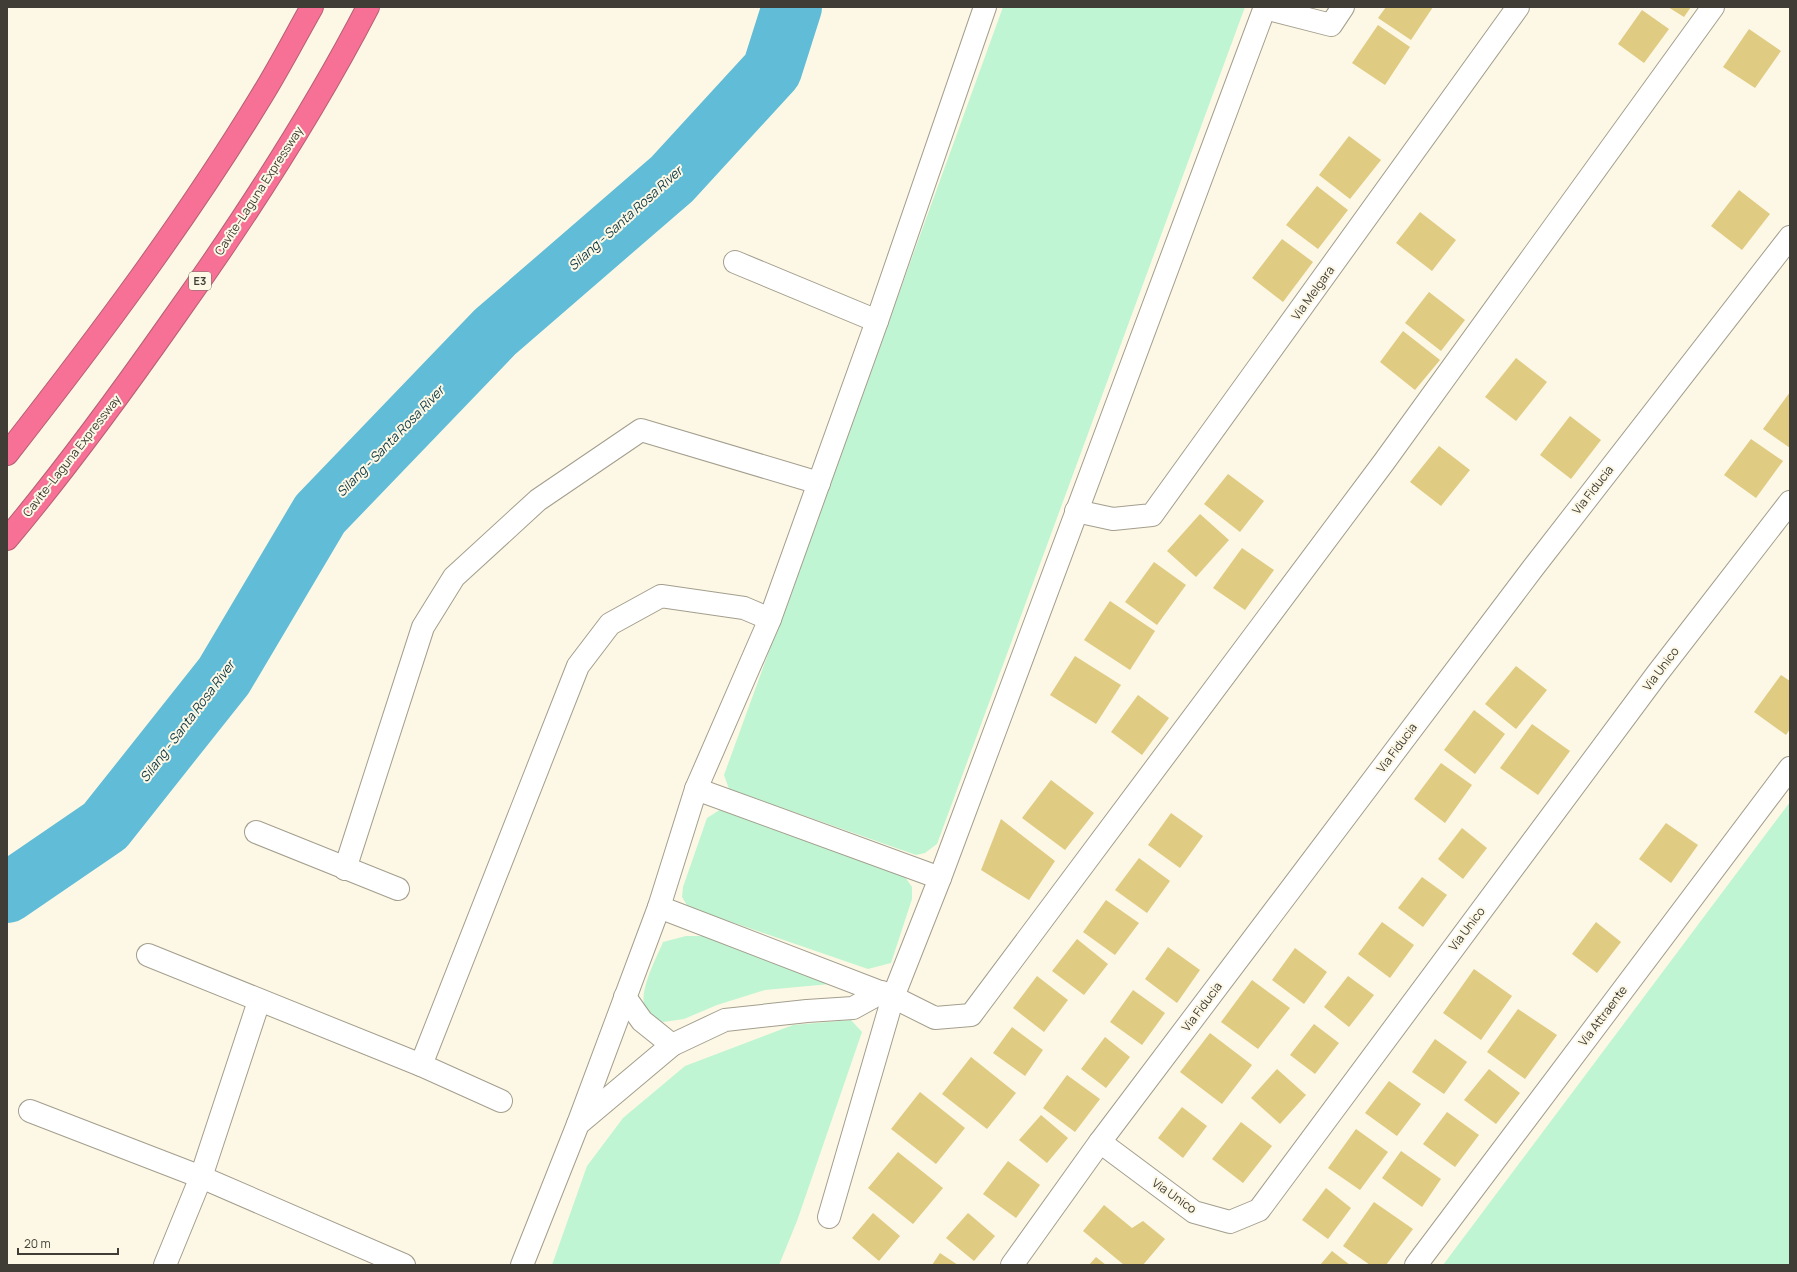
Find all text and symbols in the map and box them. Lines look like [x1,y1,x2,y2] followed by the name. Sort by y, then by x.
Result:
[210,122,307,258] street label: Cavite–Laguna Expressway
[564,160,688,274] water label: Silang - Santa Rosa River
[1287,262,1338,323] street label: Via Melgara
[189,272,211,290] road number: E3
[332,380,449,500] water label: Silang - Santa Rosa River
[19,391,125,520] street label: Cavite–Laguna Expressway
[1568,462,1617,518] street label: Via Fiducia
[1639,643,1683,694] street label: Via Unico
[135,655,240,785] water label: Silang - Santa Rosa River
[1372,719,1421,776] street label: Via Fiducia
[1445,903,1489,954] street label: Via Unico
[1177,978,1226,1035] street label: Via Fiducia
[1574,982,1631,1049] street label: Via Attraente
[1149,1174,1200,1217] street label: Via Unico
[18,1230,118,1256] scale bar
[24,1235,51,1252] text: 20 m

